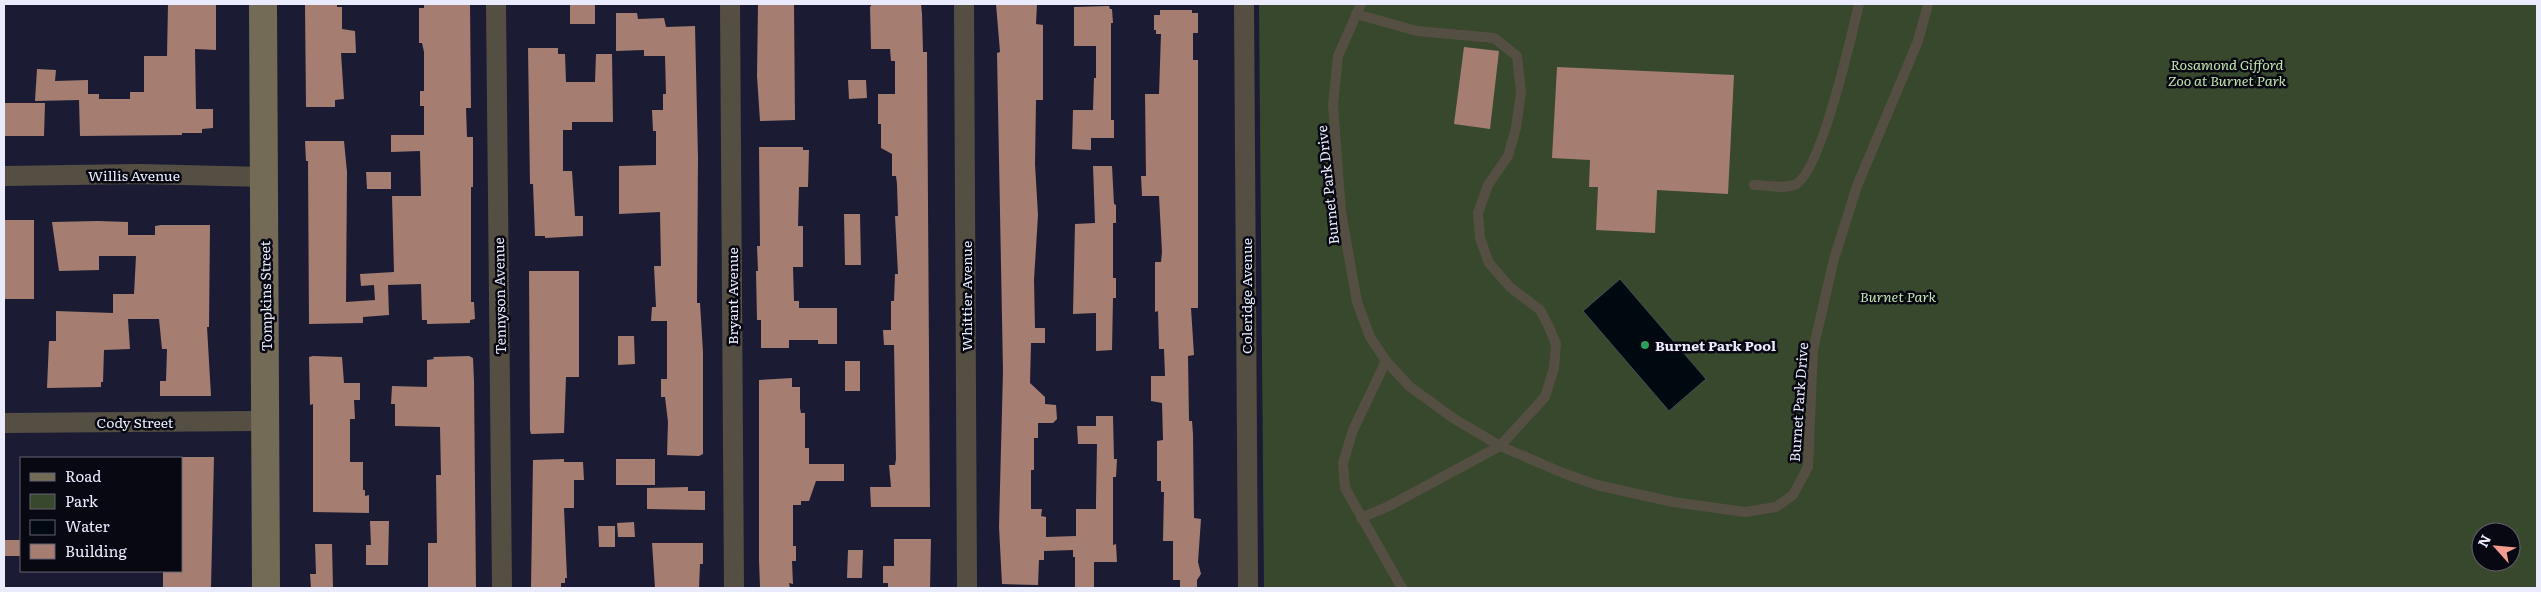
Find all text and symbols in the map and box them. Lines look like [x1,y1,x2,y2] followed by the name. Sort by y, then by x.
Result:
[2168,54,2287,90] park label: Rosamond Gifford Zoo at Burnet Park
[1311,124,1343,246] street label: Burnet Park Drive
[88,165,180,185] street label: Willis Avenue
[488,237,510,355] street label: Tennyson Avenue
[1236,238,1256,354] street label: Coleridge Avenue
[254,240,276,352] street label: Tompkins Street
[956,241,976,351] street label: Whittier Avenue
[722,247,742,345] street label: Bryant Avenue
[1860,286,1936,306] park label: Burnet Park
[1655,335,1776,355] place label: Burnet Park Pool
[1639,339,1651,351] marker: Burnet Park Pool
[1784,342,1812,462] street label: Burnet Park Drive
[96,412,174,432] street label: Cody Street
[20,457,182,572] legend
[65,464,101,487] text: Road
[65,489,99,512] text: Park
[65,514,110,537] text: Water
[2471,522,2521,572] north arrow
[2472,531,2495,550] text: N
[65,539,127,562] text: Building

